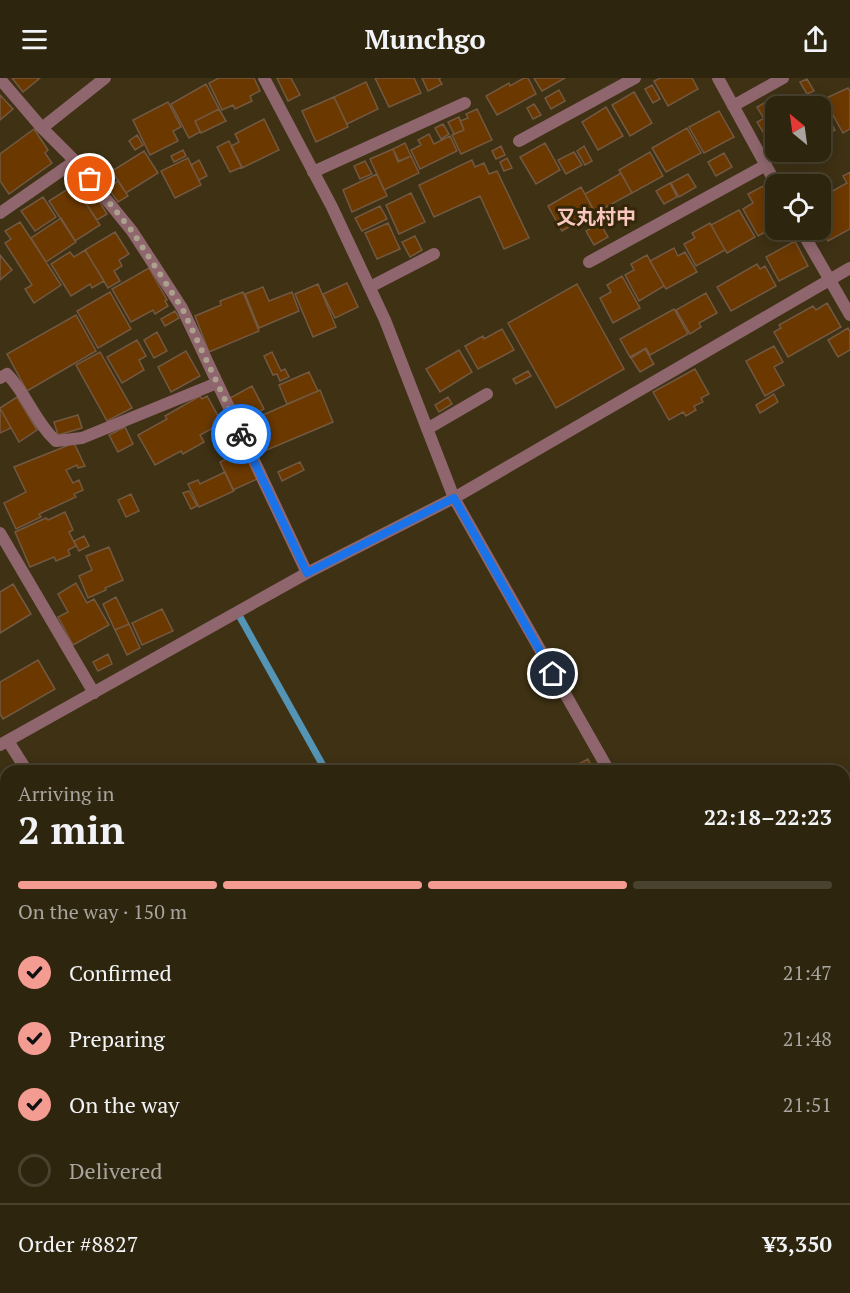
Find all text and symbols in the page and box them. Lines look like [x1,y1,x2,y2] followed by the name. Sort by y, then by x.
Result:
[365,21,485,57] text: Munchgo
[18,23,51,56] icon: menu
[799,23,832,56] icon: share
[765,96,831,162] north arrow
[765,96,831,240] map controls
[64,153,115,204] pin
[73,162,106,195] icon: bag
[765,174,831,240] button: locate
[556,203,636,230] district label: 又丸村中
[211,404,271,464] courier
[225,418,258,451] icon: bike
[527,648,578,699] pin
[536,657,569,690] icon: home
[18,780,114,807] text: Arriving in
[704,802,832,831] text: 22:18–22:23
[18,803,125,855] text: 2 min
[18,898,187,925] text: On the way · 150 m
[18,956,51,989] icon: check
[69,958,172,987] text: Confirmed
[783,959,832,986] text: 21:47
[18,1022,51,1055] icon: check
[69,1024,165,1053] text: Preparing
[783,1025,832,1052] text: 21:48
[18,1088,51,1121] icon: check
[69,1090,179,1119] text: On the way
[783,1091,832,1118] text: 21:51
[69,1156,162,1185] text: Delivered
[18,1229,138,1258] text: Order #8827
[763,1229,832,1258] text: ¥3,350

